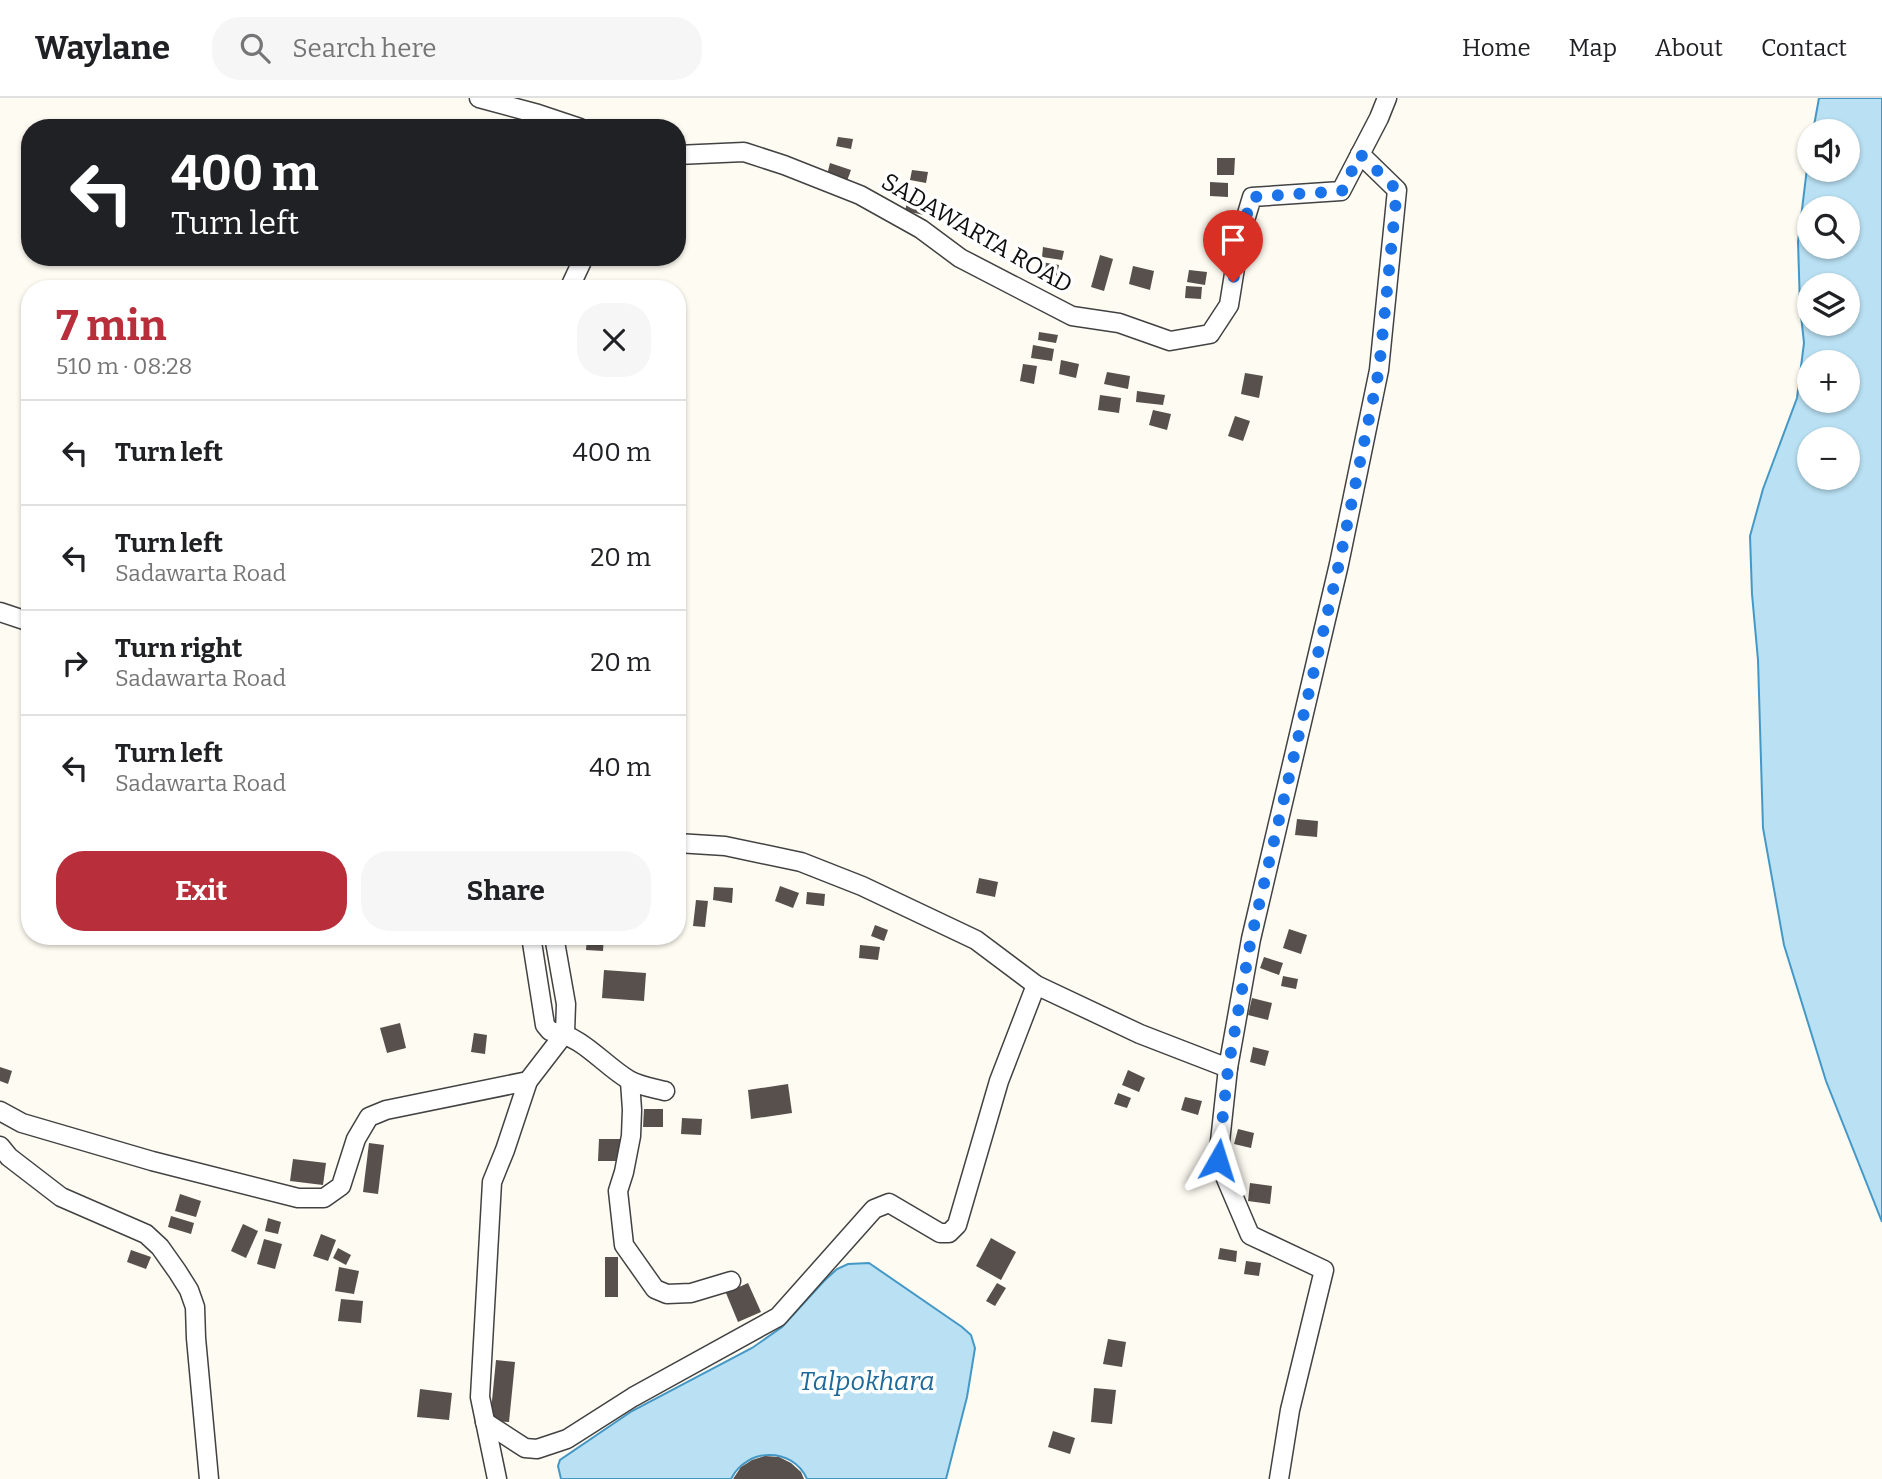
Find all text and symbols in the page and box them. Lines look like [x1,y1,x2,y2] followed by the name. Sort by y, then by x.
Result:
[212,17,702,80] search box
[35,28,170,68] text: Waylane
[236,29,274,67] icon: search
[292,33,437,64] text: Search here
[1462,34,1531,62] text: Home
[1569,34,1617,62] text: Map
[1655,34,1723,62] text: About
[1761,34,1847,62] text: Contact
[1797,119,1860,490] map controls
[1797,119,1860,182] button: sound
[171,144,319,203] text: 400 m
[56,147,147,238] icon: left
[877,167,1077,299] street label: SADAWARTA ROAD
[1797,196,1860,259] button: search
[171,204,299,242] text: Turn left
[1203,210,1263,282] pin
[1214,221,1252,259] icon: arrive
[1797,273,1860,336] button: layers
[56,301,167,351] text: 7 min
[577,303,651,377] button: close
[1797,350,1860,413] button: +
[56,352,192,380] text: 510 m · 08:28
[1797,427,1860,490] button: −
[56,434,94,472] icon: left
[115,437,223,468] text: Turn left
[572,437,651,468] text: 400 m
[115,528,223,559] text: Turn left
[56,539,94,577] icon: left
[590,542,651,573] text: 20 m
[115,559,286,587] text: Sadawarta Road
[115,633,242,664] text: Turn right
[56,644,94,682] icon: right
[590,647,651,678] text: 20 m
[115,664,286,692] text: Sadawarta Road
[115,738,223,769] text: Turn left
[56,749,94,787] icon: left
[589,752,651,783] text: 40 m
[115,769,286,797] text: Sadawarta Road
[56,851,347,931] button: Exit
[361,851,651,931] button: Share
[1181,1123,1255,1197] position arrow
[799,1366,935,1397] water label: Talpokhara

